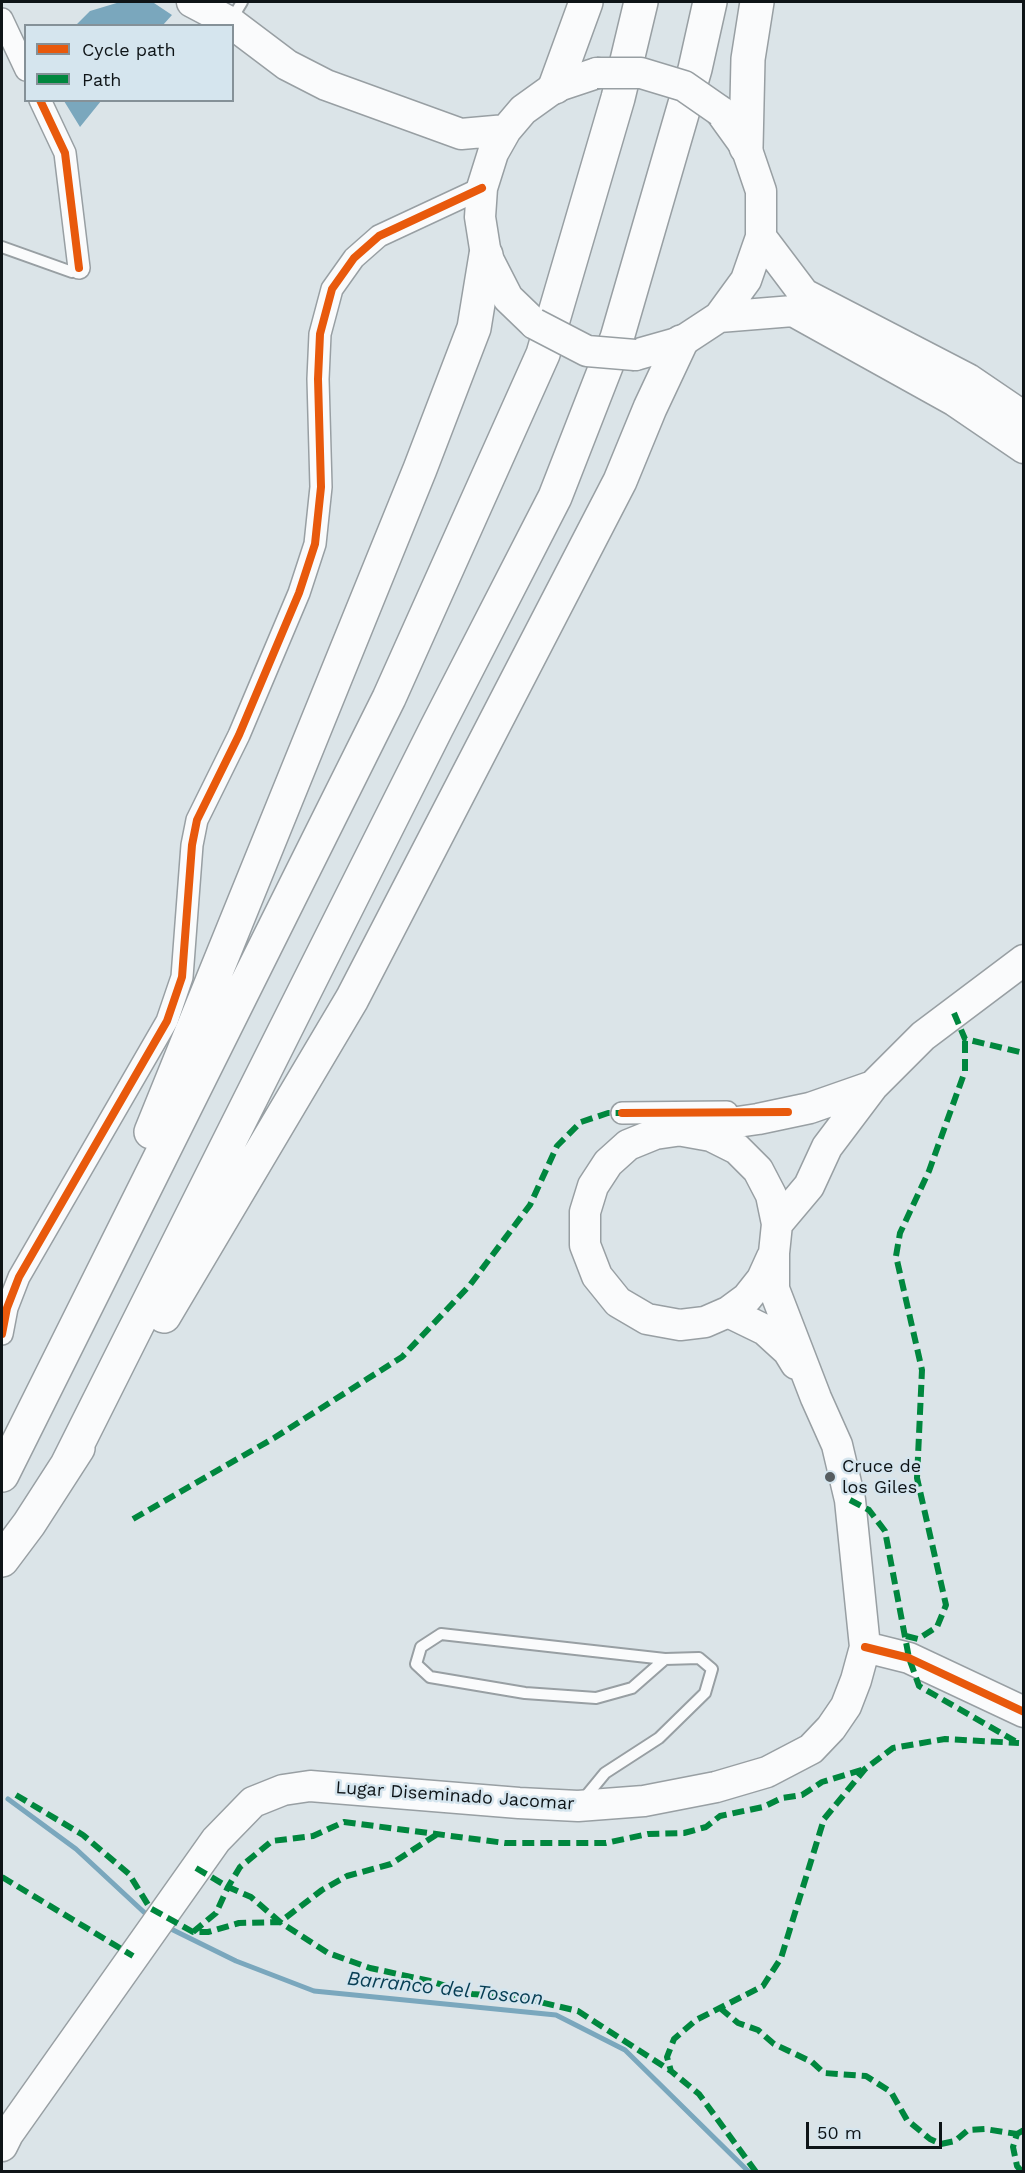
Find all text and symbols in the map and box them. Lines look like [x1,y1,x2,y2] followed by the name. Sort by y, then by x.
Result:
[24,24,234,102] legend
[82,39,176,60] text: Cycle path
[82,69,122,90] text: Path
[842,1456,921,1498] place label: Cruce de los Giles
[823,1470,837,1484] marker: Cruce de los Giles
[335,1777,575,1815] street label: Lugar Diseminado Jacomar
[346,1967,544,2011] water label: Barranco del Toscon
[809,2110,946,2148] scale bar
[817,2122,862,2143] text: 50 m

